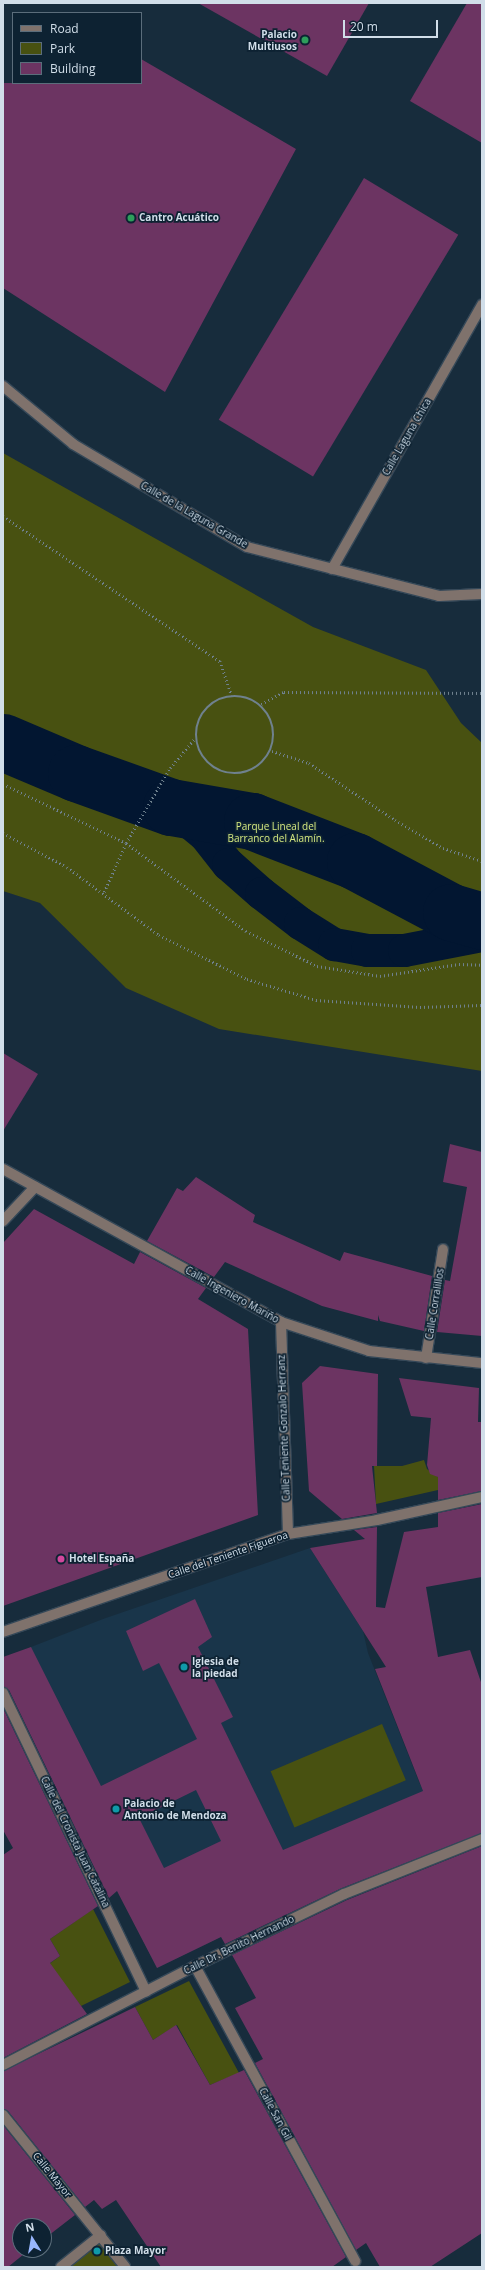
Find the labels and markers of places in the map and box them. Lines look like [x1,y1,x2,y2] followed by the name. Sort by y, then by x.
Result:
[248,28,297,52] place label: Palacio Multiusos
[300,35,310,45] marker: Palacio Multiusos
[139,212,219,224] place label: Cantro Acuático
[126,213,136,223] marker: Cantro Acuático
[69,1553,134,1565] place label: Hotel España
[56,1554,66,1564] marker: Hotel España
[192,1655,239,1678] place label: Iglesia de la piedad
[179,1662,189,1672] marker: Iglesia de la piedad
[124,1797,227,1820] place label: Palacio de Antonio de Mendoza
[111,1804,121,1814] marker: Palacio de Antonio de Mendoza
[105,2245,166,2257] place label: Plaza Mayor
[92,2246,102,2256] marker: Plaza Mayor

